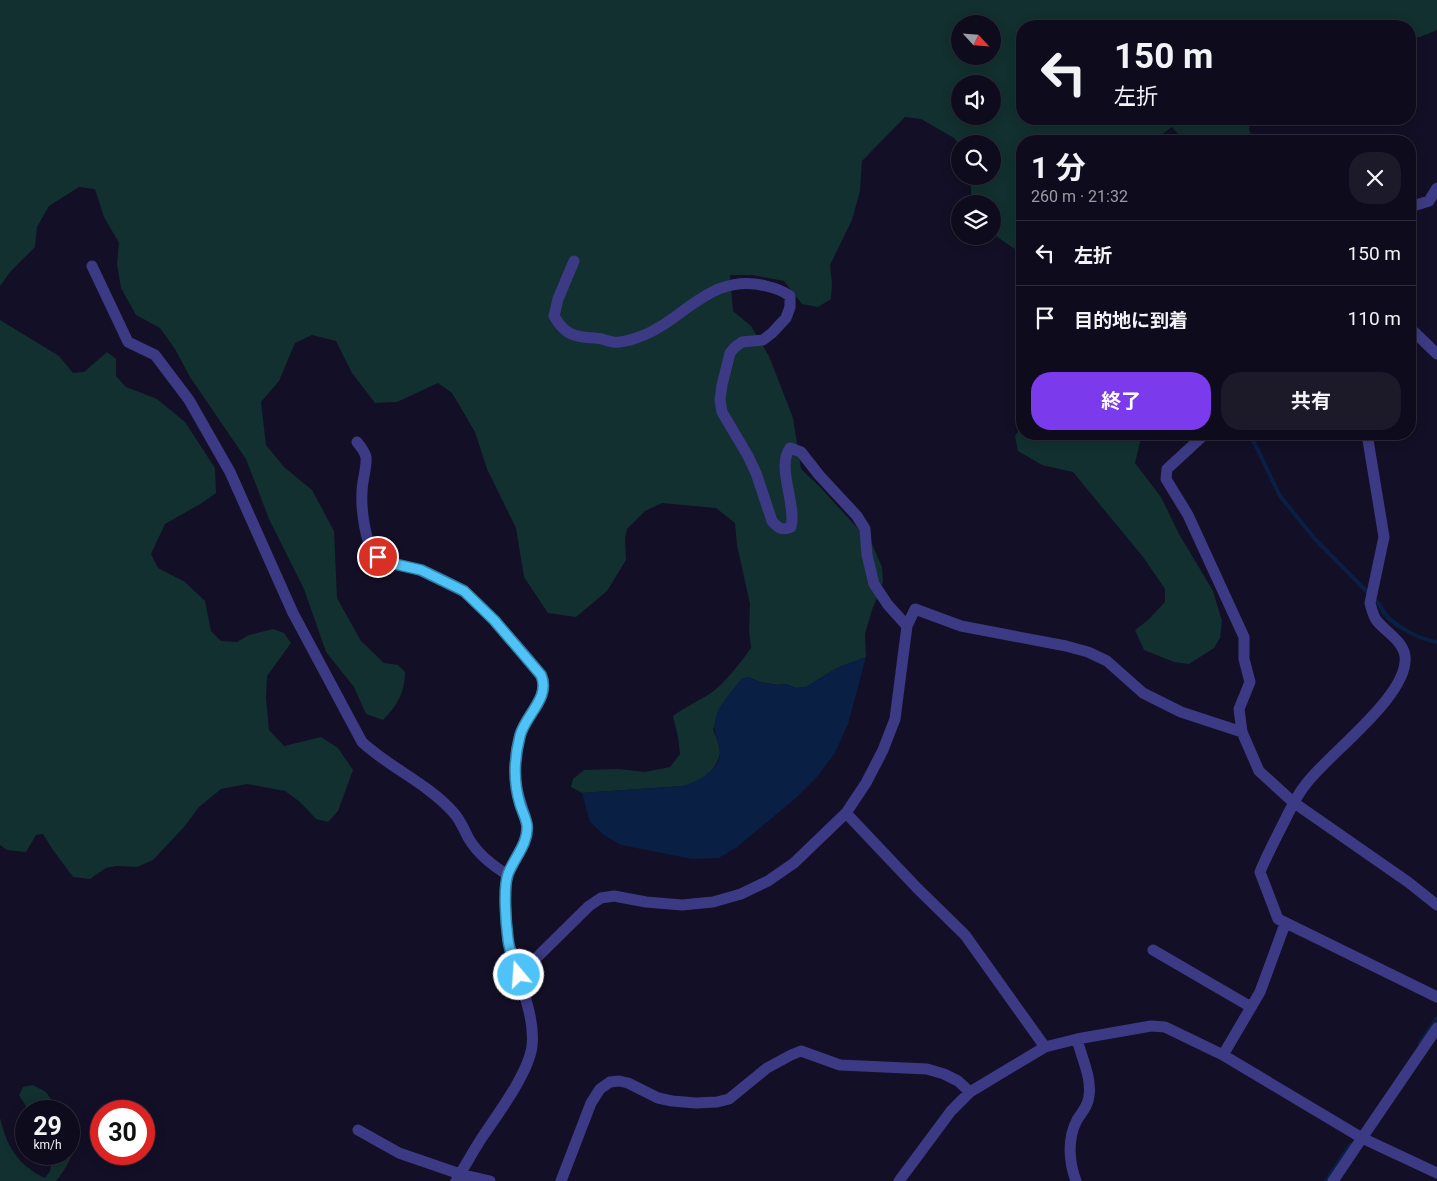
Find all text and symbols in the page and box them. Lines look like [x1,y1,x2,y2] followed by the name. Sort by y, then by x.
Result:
[951,15,1001,65] north arrow
[951,15,1001,245] map controls
[1114,36,1213,77] text: 150 m
[1031,40,1096,105] icon: left
[951,75,1001,125] button: sound
[1114,84,1158,109] text: 左折
[951,135,1001,185] button: search
[1031,150,1086,185] text: 1 分
[1349,152,1401,204] button: close
[1031,187,1128,206] text: 260 m · 21:32
[951,195,1001,245] button: layers
[1031,239,1059,267] icon: left
[1348,242,1401,265] text: 150 m
[1074,244,1112,267] text: 左折
[1031,304,1059,332] icon: arrive
[1348,307,1401,330] text: 110 m
[1074,309,1188,332] text: 目的地に到着
[1031,372,1211,430] button: 終了
[1221,372,1401,430] button: 共有
[357,536,399,578] pin
[364,543,392,571] icon: arrive
[492,948,544,1000] position arrow
[90,1100,155,1165] speed limit sign: 30
[33,1112,62,1141] text: 29
[33,1138,62,1152] text: km/h

